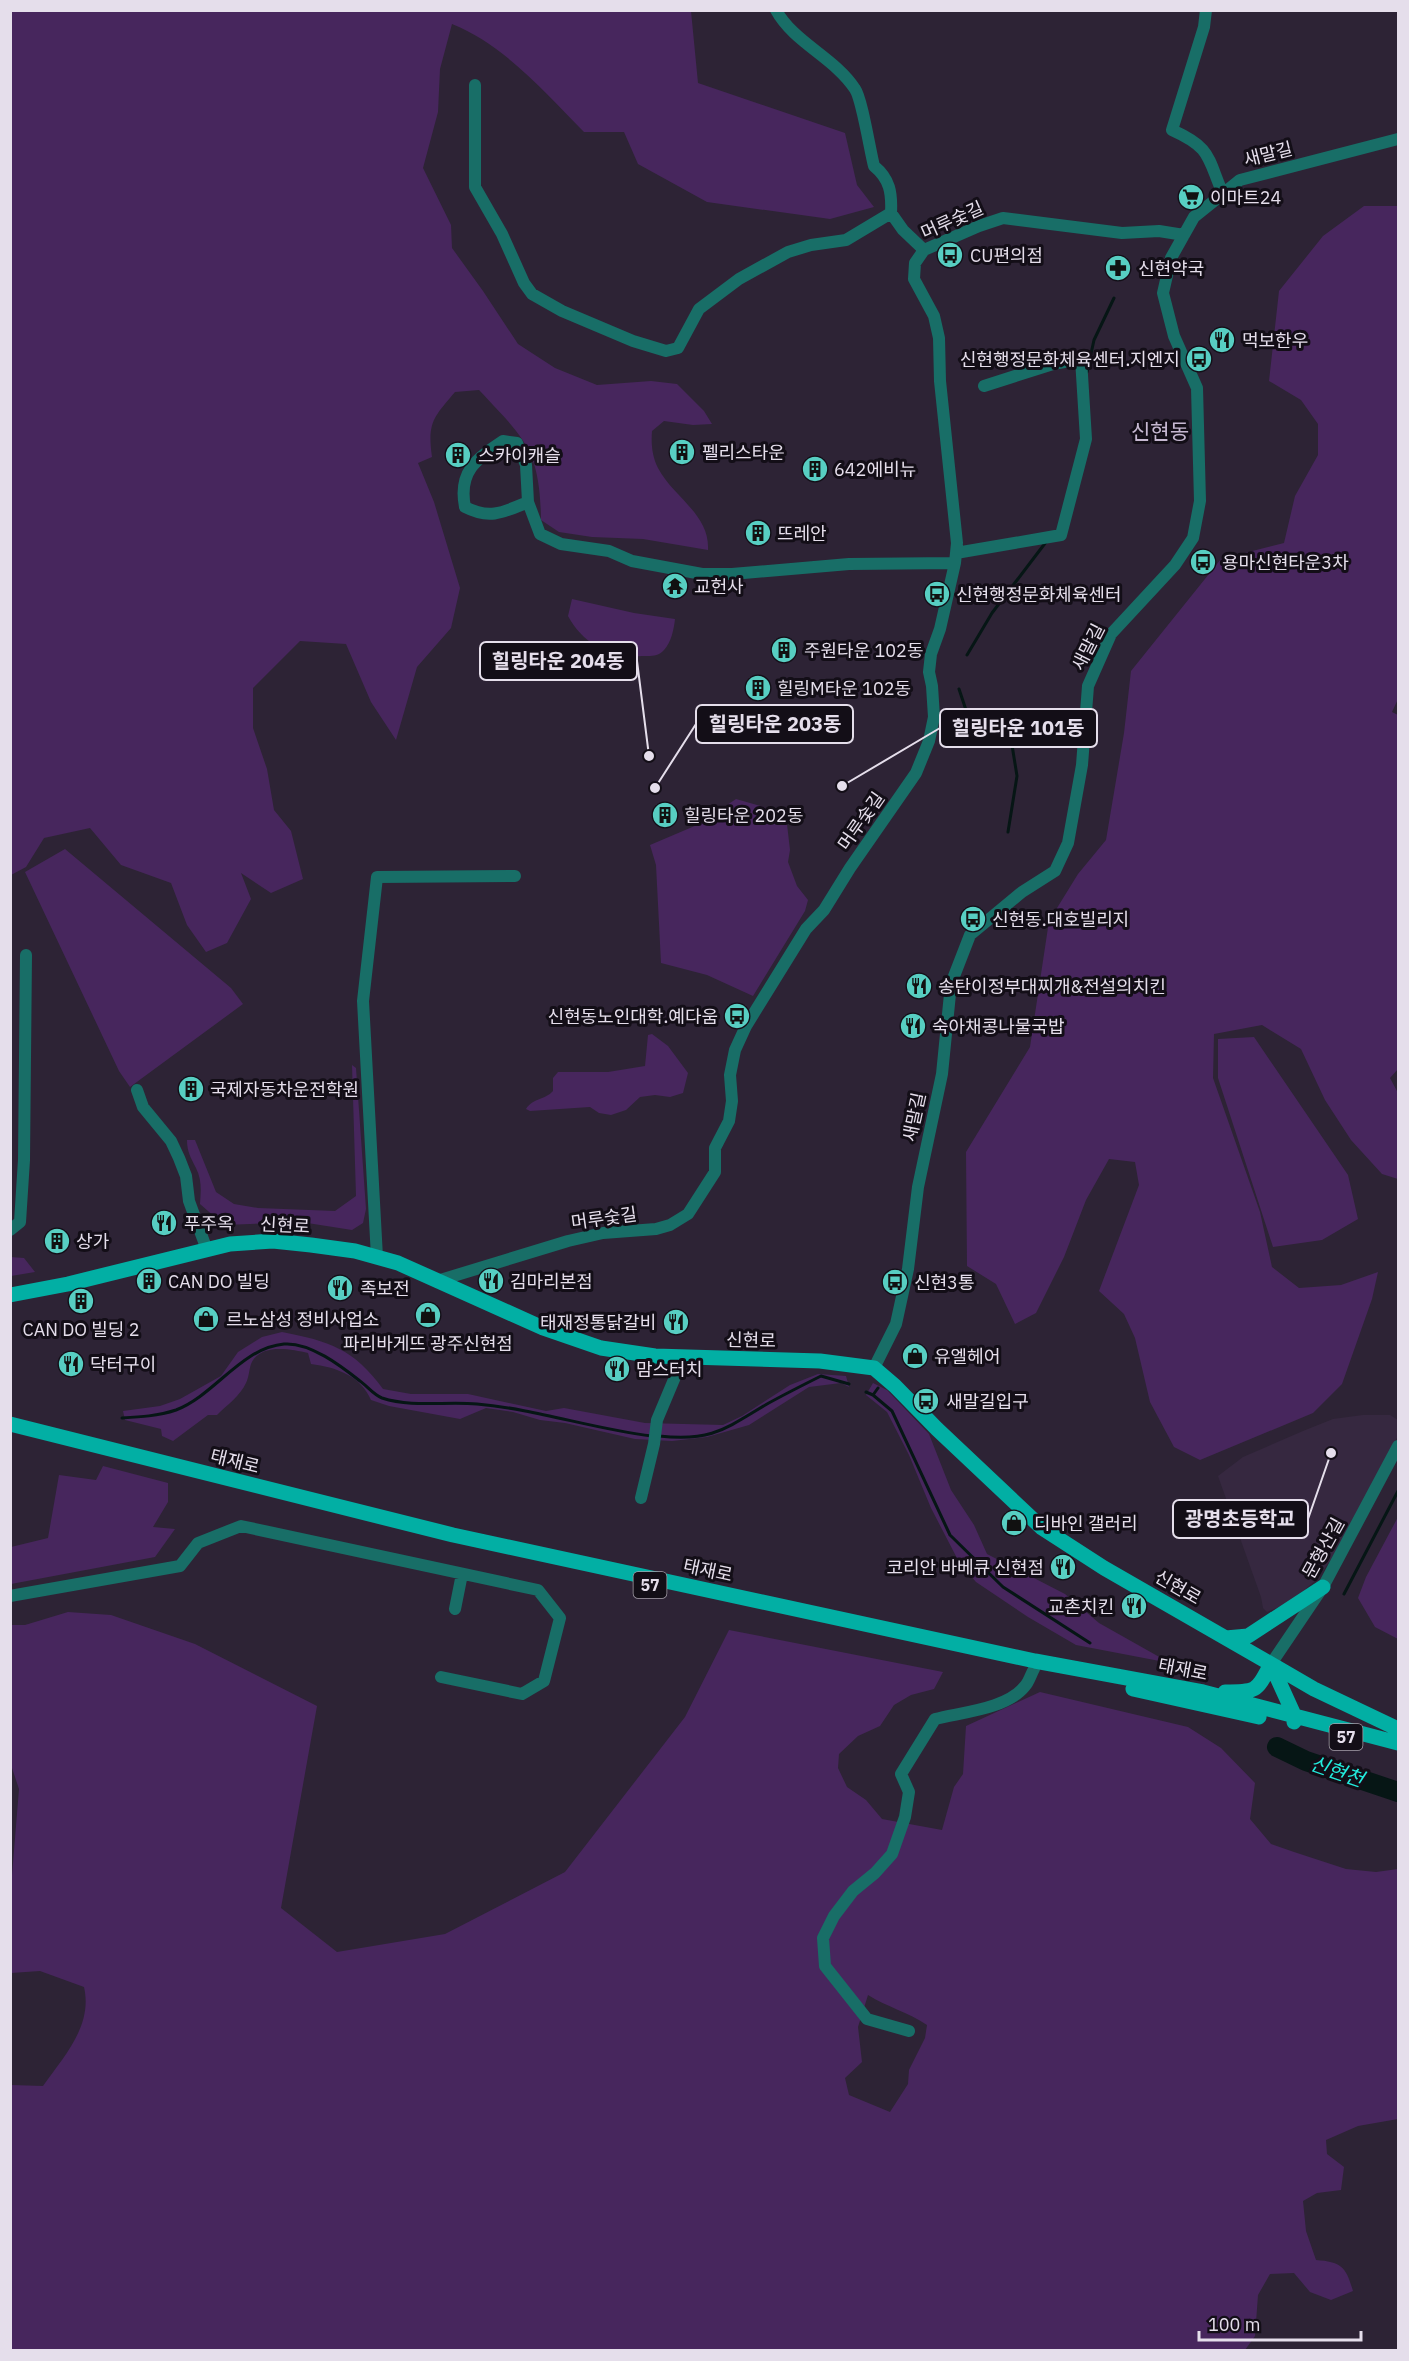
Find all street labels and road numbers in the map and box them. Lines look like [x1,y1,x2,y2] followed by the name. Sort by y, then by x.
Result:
[1241,137,1295,171] street label: 새말길
[917,196,987,244] street label: 머루숯길
[1066,620,1110,674] street label: 새말길
[833,787,889,855] street label: 머루숯길
[898,1090,930,1144] street label: 새말길
[570,1202,638,1234] street label: 머루숯길
[260,1212,310,1238] street label: 신현로
[726,1328,776,1352] street label: 신현로
[208,1444,262,1478] street label: 태재로
[1297,1513,1349,1583] street label: 문형산길
[681,1554,735,1586] street label: 태재로
[1151,1565,1205,1609] street label: 신현로
[634,1572,666,1598] road number: 57
[1156,1653,1210,1685] street label: 태재로
[1330,1724,1362,1750] road number: 57

